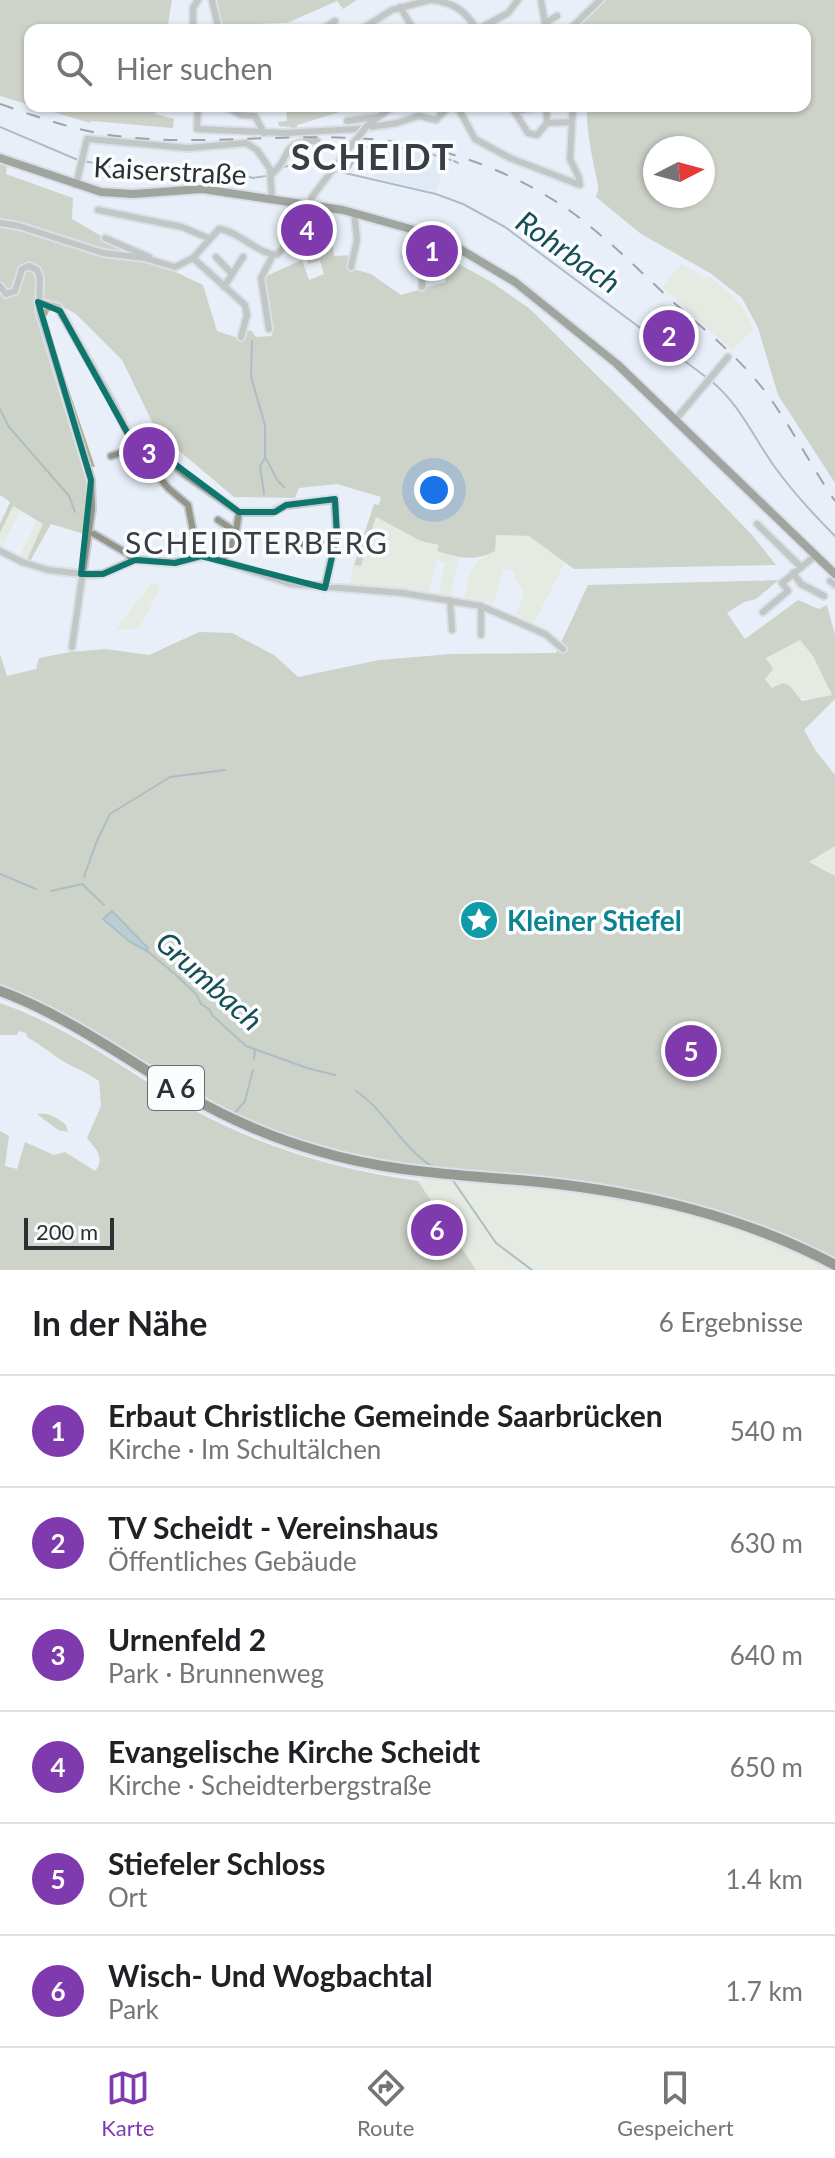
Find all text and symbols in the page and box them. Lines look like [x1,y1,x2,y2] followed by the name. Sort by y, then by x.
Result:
[24,24,811,112] search box
[52,46,96,90] icon: search
[116,50,273,86] text: Hier suchen
[291,134,455,178] district label: SCHEIDT
[643,136,715,208] north arrow
[93,149,247,191] street label: Kaiserstraße
[281,200,333,260] pin: 4
[510,202,628,300] water label: Rohrbach
[406,221,458,281] pin: 1
[643,306,695,366] pin: 2
[123,423,175,483] pin: 3
[414,470,454,510] your location
[125,524,389,560] district label: SCHEIDTERBERG
[458,899,500,941] place icon: Kleiner Stiefel
[507,903,682,937] place label: Kleiner Stiefel
[149,923,271,1037] water label: Grumbach
[665,1021,717,1081] pin: 5
[148,1066,204,1110] road number: A 6
[411,1200,463,1260] pin: 6
[24,1214,114,1250] scale bar
[36,1218,98,1245] text: 200 m
[32,1302,207,1343] text: In der Nähe
[659,1306,803,1338] text: 6 Ergebnisse
[108,1397,663,1433] text: Erbaut Christliche Gemeinde Saarbrücken
[50,1415,66,1447] text: 1
[730,1415,803,1447] text: 540 m
[108,1433,381,1465] text: Kirche · Im Schultälchen
[108,1509,439,1545] text: TV Scheidt - Vereinshaus
[50,1527,66,1559] text: 2
[730,1527,803,1559] text: 630 m
[108,1545,357,1577] text: Öffentliches Gebäude
[108,1621,266,1657] text: Urnenfeld 2
[50,1639,66,1671] text: 3
[730,1639,803,1671] text: 640 m
[108,1657,324,1689] text: Park · Brunnenweg
[108,1733,480,1769] text: Evangelische Kirche Scheidt
[50,1751,66,1783] text: 4
[730,1751,803,1783] text: 650 m
[108,1769,432,1801] text: Kirche · Scheidterbergstraße
[108,1845,325,1881] text: Stiefeler Schloss
[50,1863,66,1895] text: 5
[725,1863,803,1895] text: 1.4 km
[108,1881,147,1913] text: Ort
[108,1957,433,1993] text: Wisch- Und Wogbachtal
[50,1975,66,2007] text: 6
[725,1975,803,2007] text: 1.7 km
[108,1993,159,2025] text: Park
[101,2066,154,2141] tab: Karte
[357,2066,414,2141] tab: Route
[617,2066,734,2141] tab: Gespeichert

